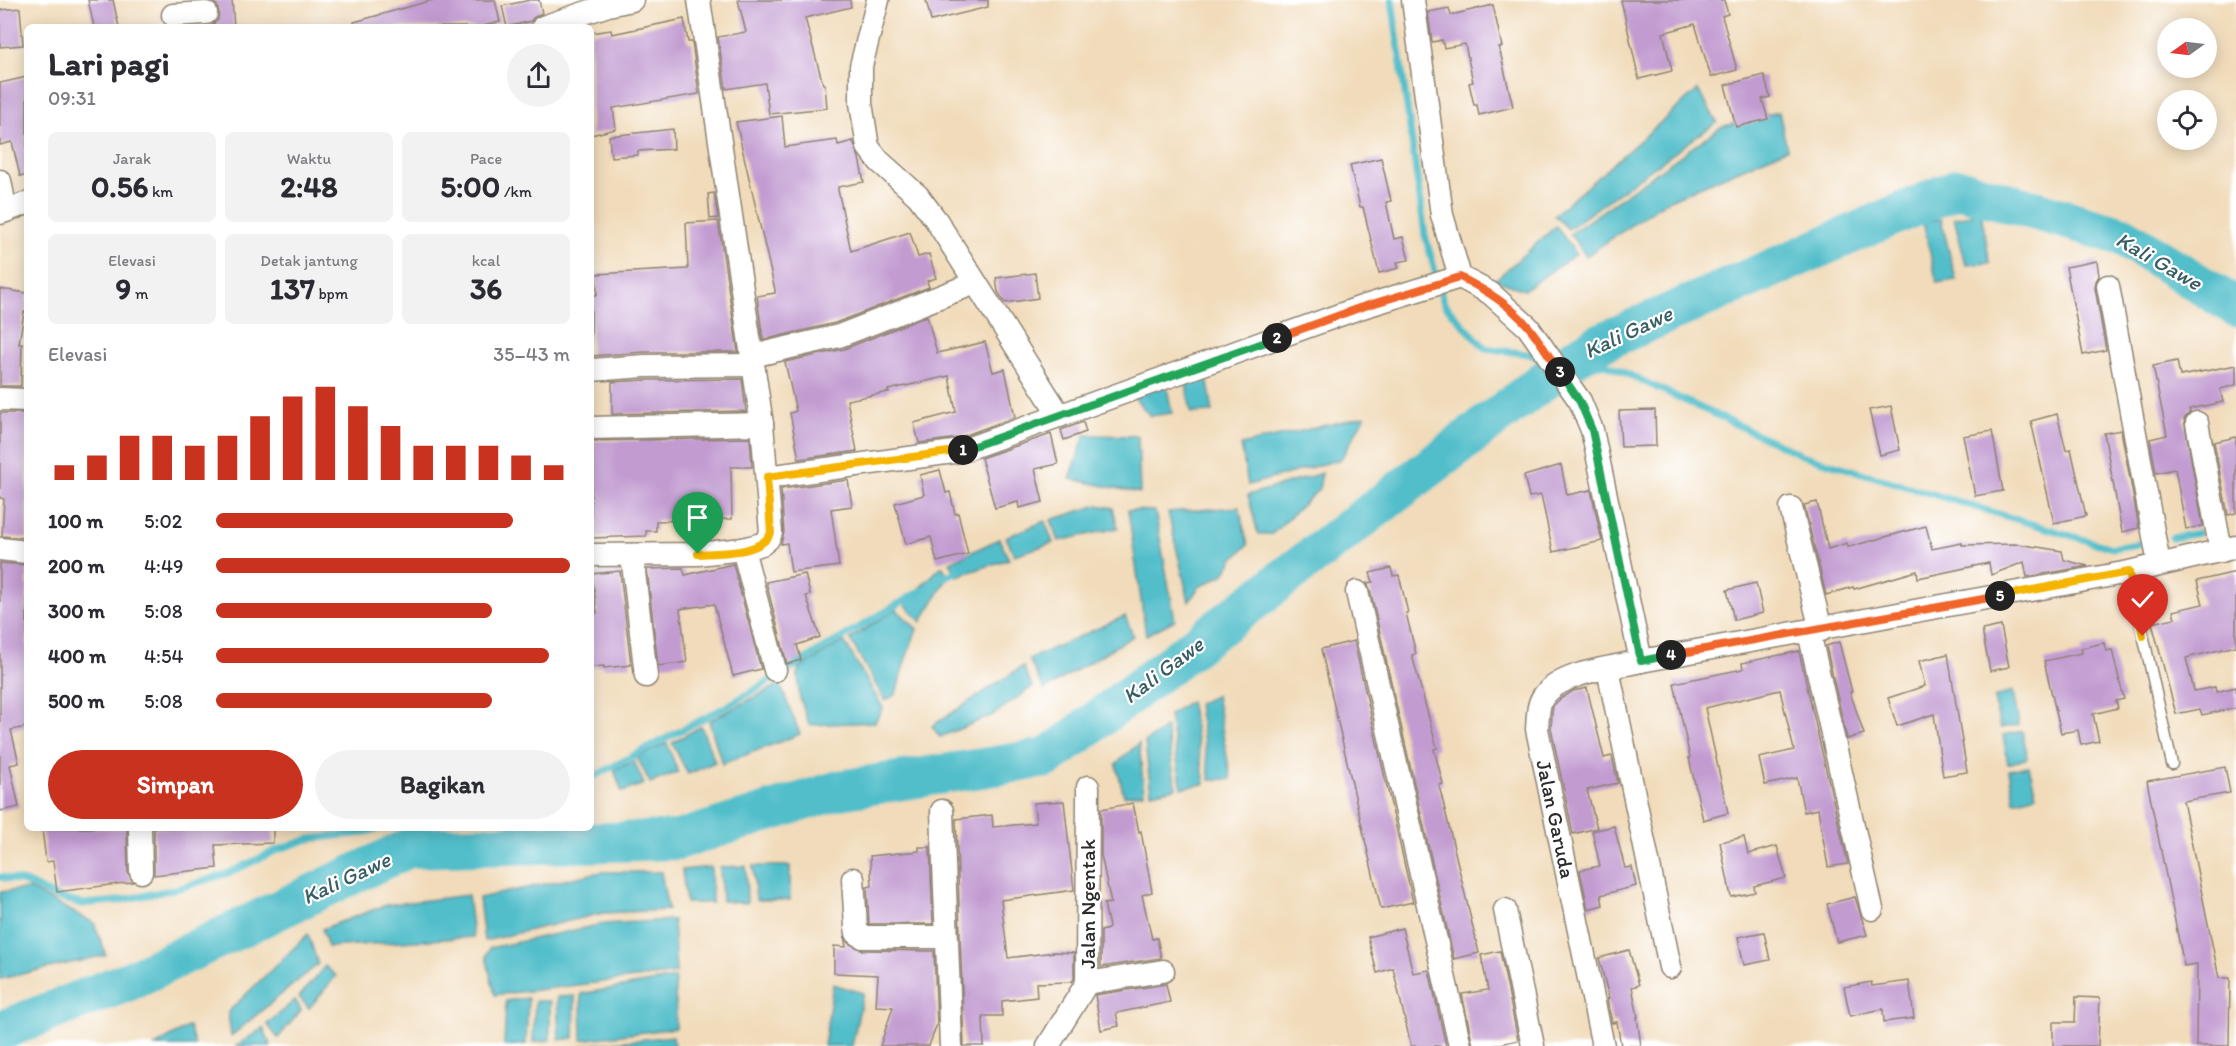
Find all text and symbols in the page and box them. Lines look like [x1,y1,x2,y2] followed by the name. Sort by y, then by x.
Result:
[2157,18,2217,78] north arrow
[2157,18,2217,150] map controls
[48,44,170,83] text: Lari pagi
[507,44,570,107] button: share
[48,86,96,110] text: 09:31
[2157,90,2217,150] button: locate
[113,149,151,168] text: Jarak
[287,149,331,168] text: Waktu
[470,149,502,168] text: Pace
[91,168,148,205] text: 0.56
[280,168,338,205] text: 2:48
[440,168,500,205] text: 5:00
[148,182,173,201] text: km
[500,182,532,201] text: /km
[2111,226,2208,297] water label: Kali Gawe
[108,251,156,270] text: Elevasi
[260,251,358,270] text: Detak jantung
[472,251,500,270] text: kcal
[116,270,131,307] text: 9
[270,270,315,307] text: 137
[470,270,502,307] text: 36
[131,284,148,303] text: m
[315,284,348,303] text: bpm
[1580,299,1678,364] water label: Kali Gawe
[1262,323,1292,353] pin: 2
[1273,328,1281,347] text: 2
[48,342,107,366] text: Elevasi
[493,342,570,366] text: 35–43 m
[1545,357,1575,387] pin: 3
[1556,362,1564,381] text: 3
[948,435,978,465] pin: 1
[959,440,967,459] text: 1
[672,492,723,554] pin
[681,501,714,534] icon: arrive
[48,509,103,533] text: 100 m
[144,509,182,533] text: 5:02
[48,554,104,578] text: 200 m
[144,554,183,578] text: 4:49
[2117,574,2168,636] pin
[1985,581,2015,611] pin: 5
[2126,583,2159,616] icon: check
[1996,586,2004,605] text: 5
[48,599,105,623] text: 300 m
[144,599,183,623] text: 5:08
[1117,630,1210,709] water label: Kali Gawe
[1656,640,1686,670] pin: 4
[48,644,106,668] text: 400 m
[144,644,183,668] text: 4:54
[1666,645,1676,664] text: 4
[48,689,104,713] text: 500 m
[144,689,183,713] text: 5:08
[48,750,303,819] button: Simpan
[315,750,570,819] button: Bagikan
[1531,758,1581,880] street label: Jalan Garuda
[1075,839,1100,969] street label: Jalan Ngentak
[298,845,396,910] water label: Kali Gawe

